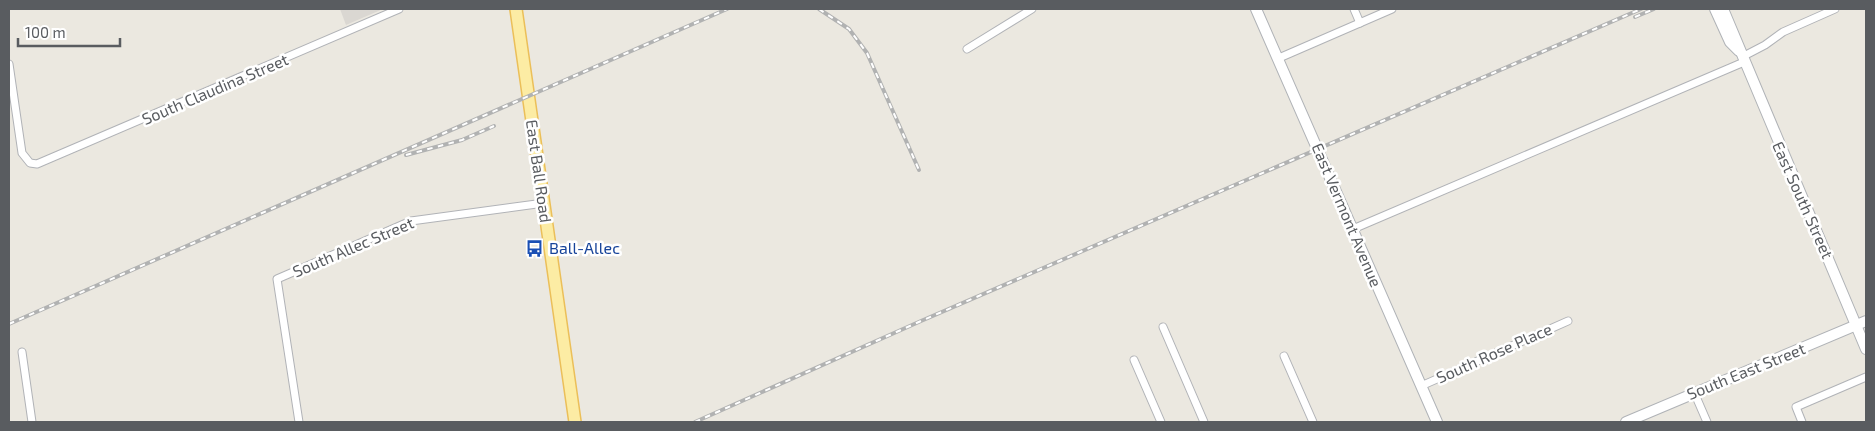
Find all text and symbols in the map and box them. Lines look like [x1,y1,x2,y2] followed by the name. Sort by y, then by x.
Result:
[18,15,120,47] scale bar
[25,23,66,41] text: 100 m
[139,49,291,128] street label: South Claudina Street
[523,118,556,224] street label: East Ball Road
[1769,138,1838,261] street label: East South Street
[1309,140,1386,290] street label: East Vermont Avenue
[289,212,416,281] street label: South Allec Street
[525,238,545,258] bus stop icon: Ball-Allec
[549,238,620,257] place label: Ball-Allec
[1433,319,1555,387] street label: South Rose Place
[1684,338,1808,403] street label: South East Street

